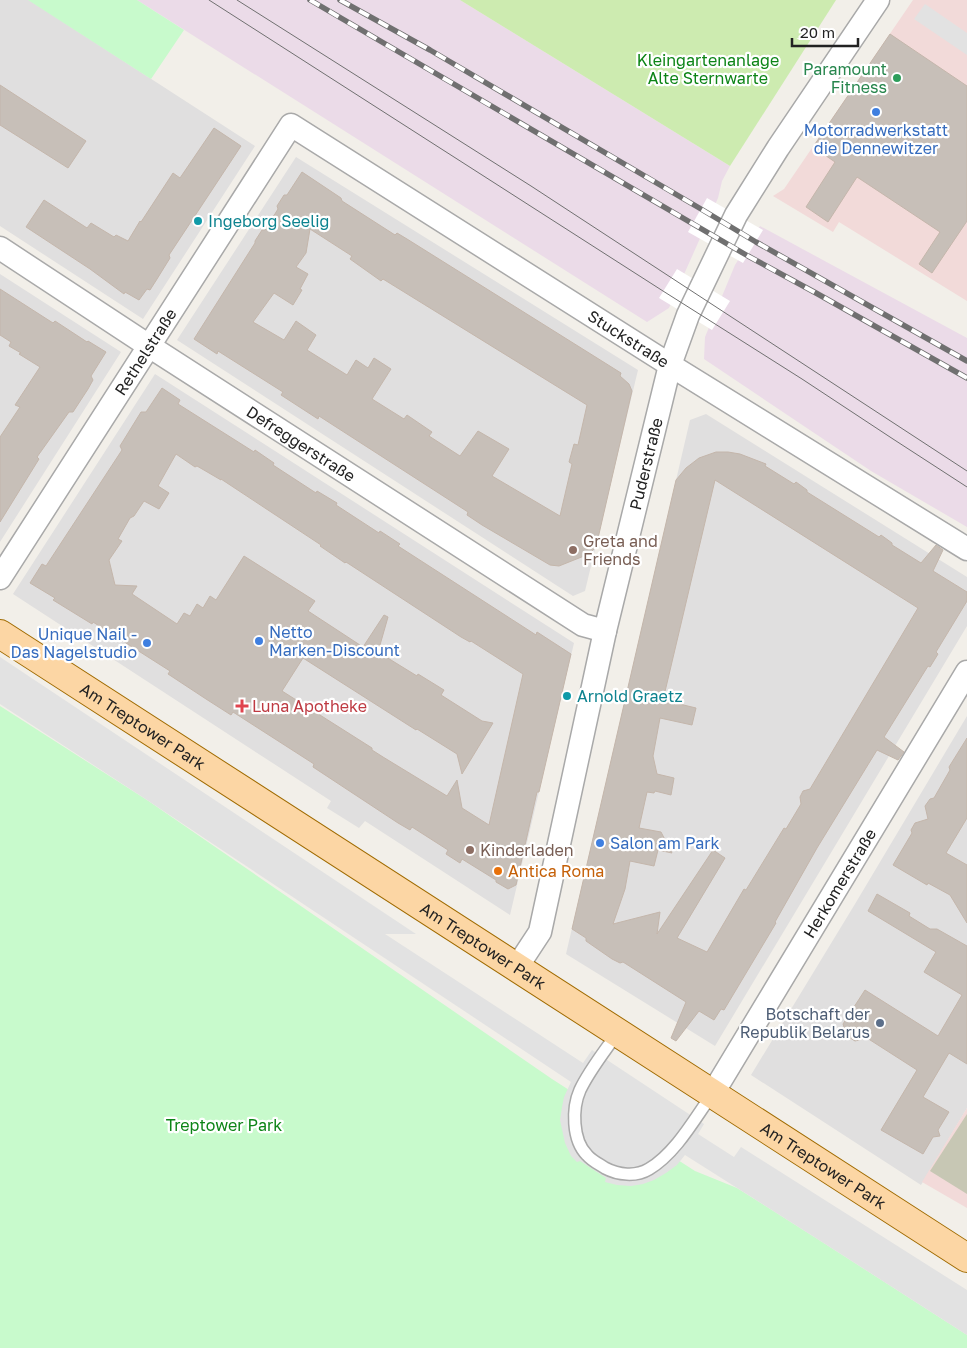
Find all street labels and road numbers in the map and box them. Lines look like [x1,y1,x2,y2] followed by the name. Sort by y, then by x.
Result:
[110,305,181,399] street label: Rethelstraße
[584,306,673,372] street label: Stuckstraße
[243,401,359,486] street label: Defreggerstraße
[625,416,667,512] street label: Puderstraße
[76,678,209,774] street label: Am Treptower Park
[799,825,880,942] street label: Herkomerstraße
[417,898,550,994] street label: Am Treptower Park
[757,1118,890,1213] street label: Am Treptower Park

